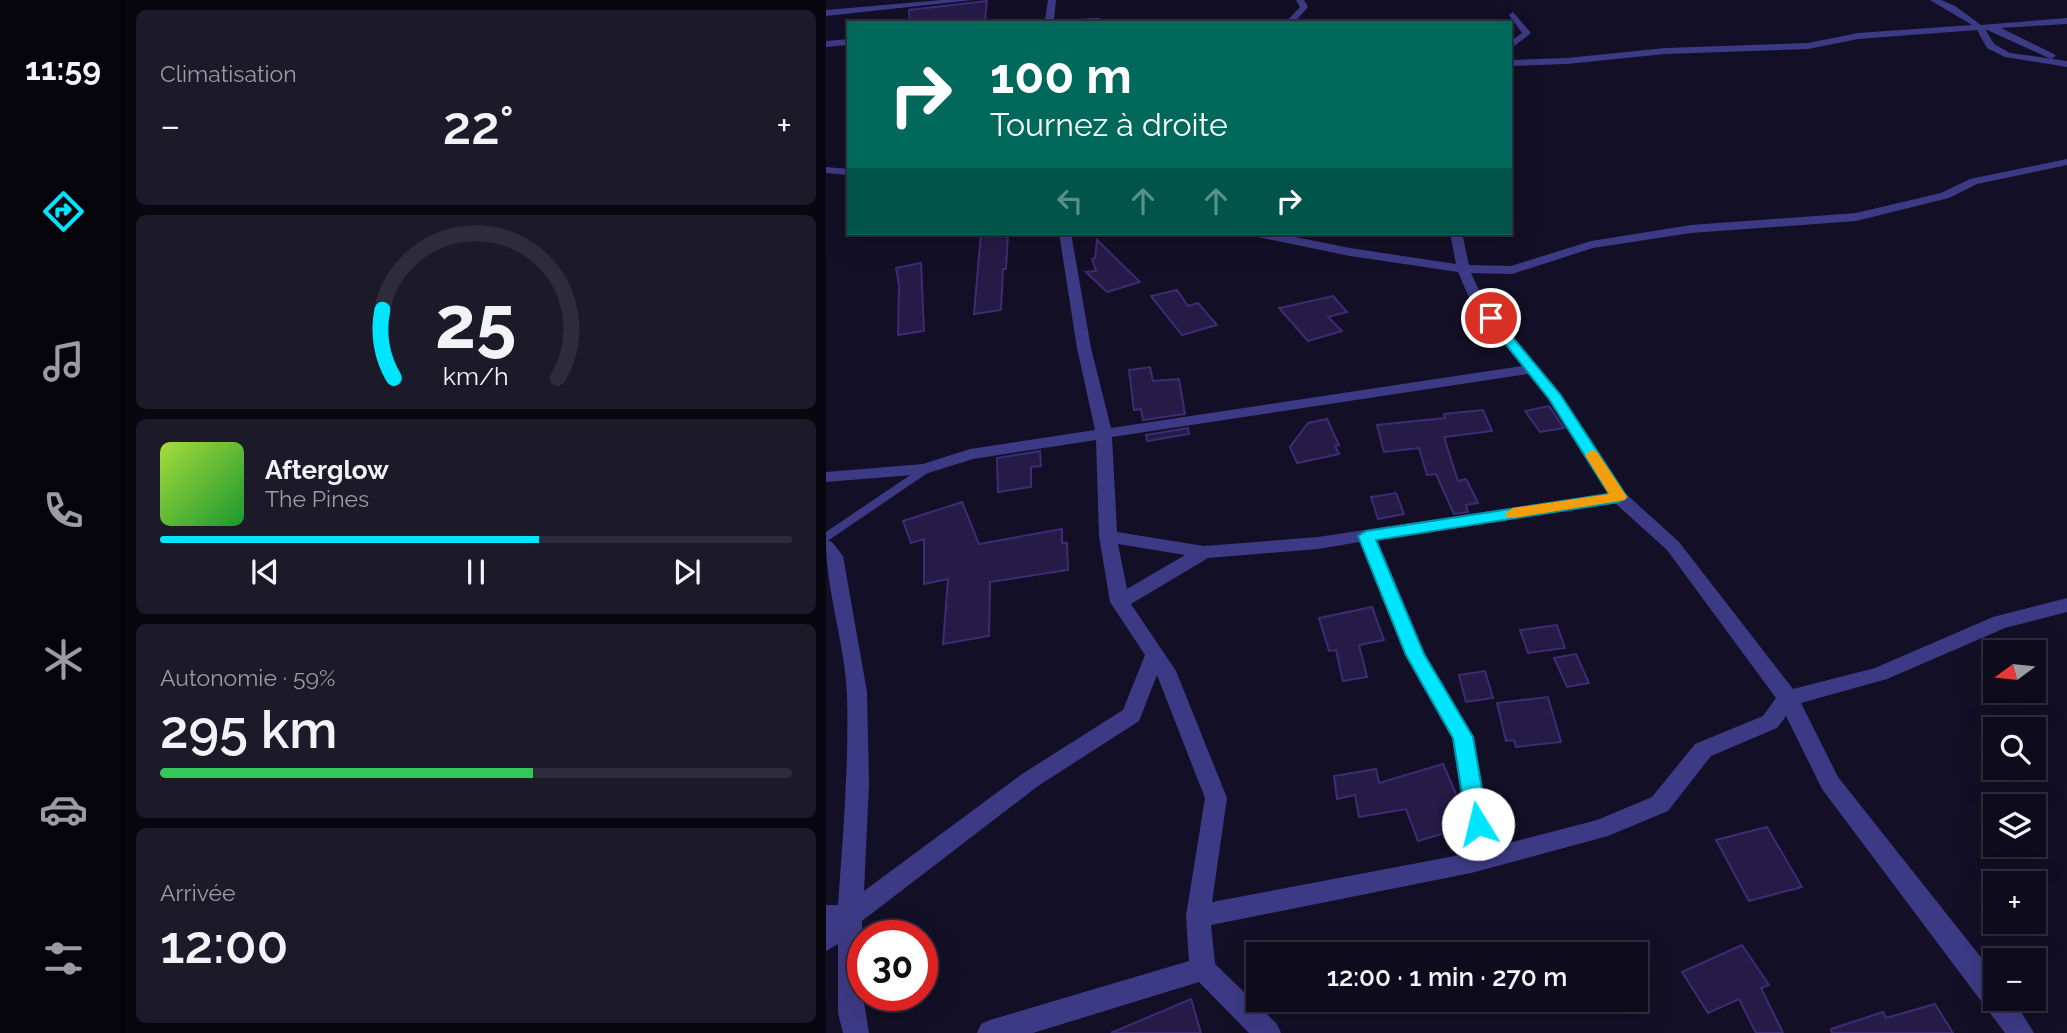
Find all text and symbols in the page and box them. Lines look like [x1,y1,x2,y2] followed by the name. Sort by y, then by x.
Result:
[990,47,1132,104] text: 100 m
[875,49,966,140] icon: right
[25,50,101,87] text: 11:59
[160,60,297,87] text: Climatisation
[443,95,514,156] text: 22°
[160,103,180,148] text: −
[776,103,792,148] text: +
[990,106,1228,143] text: Tournez à droite
[1051,182,1089,220] icon: left
[1124,182,1162,220] icon: ahead
[1197,182,1235,220] icon: ahead
[1270,182,1308,220] icon: right
[39,187,88,236] icon: directions
[435,280,517,365] text: 25
[1461,288,1521,348] pin
[1472,299,1510,337] icon: arrive
[39,337,88,386] icon: music
[443,361,509,391] text: km/h
[265,455,389,485] text: Afterglow
[265,485,369,512] text: The Pines
[39,486,88,535] icon: phone
[246,553,284,591] icon: previous
[457,553,495,591] icon: pause
[668,553,706,591] icon: next
[39,635,88,684] icon: climate
[1983,640,2046,704] north arrow
[1983,640,2046,1011] map controls
[160,664,335,691] text: Autonomie · 59%
[160,699,337,760] text: 295 km
[1983,717,2046,780] button: search
[39,785,88,834] icon: car
[1441,787,1515,861] position arrow
[1983,794,2046,857] button: layers
[1983,871,2046,934] button: +
[160,879,236,906] text: Arrivée
[160,914,289,975] text: 12:00
[847,920,938,1011] speed limit sign: 30
[39,934,88,983] icon: filters
[1983,948,2046,1011] button: −
[1327,962,1567,992] text: 12:00 · 1 min · 270 m

